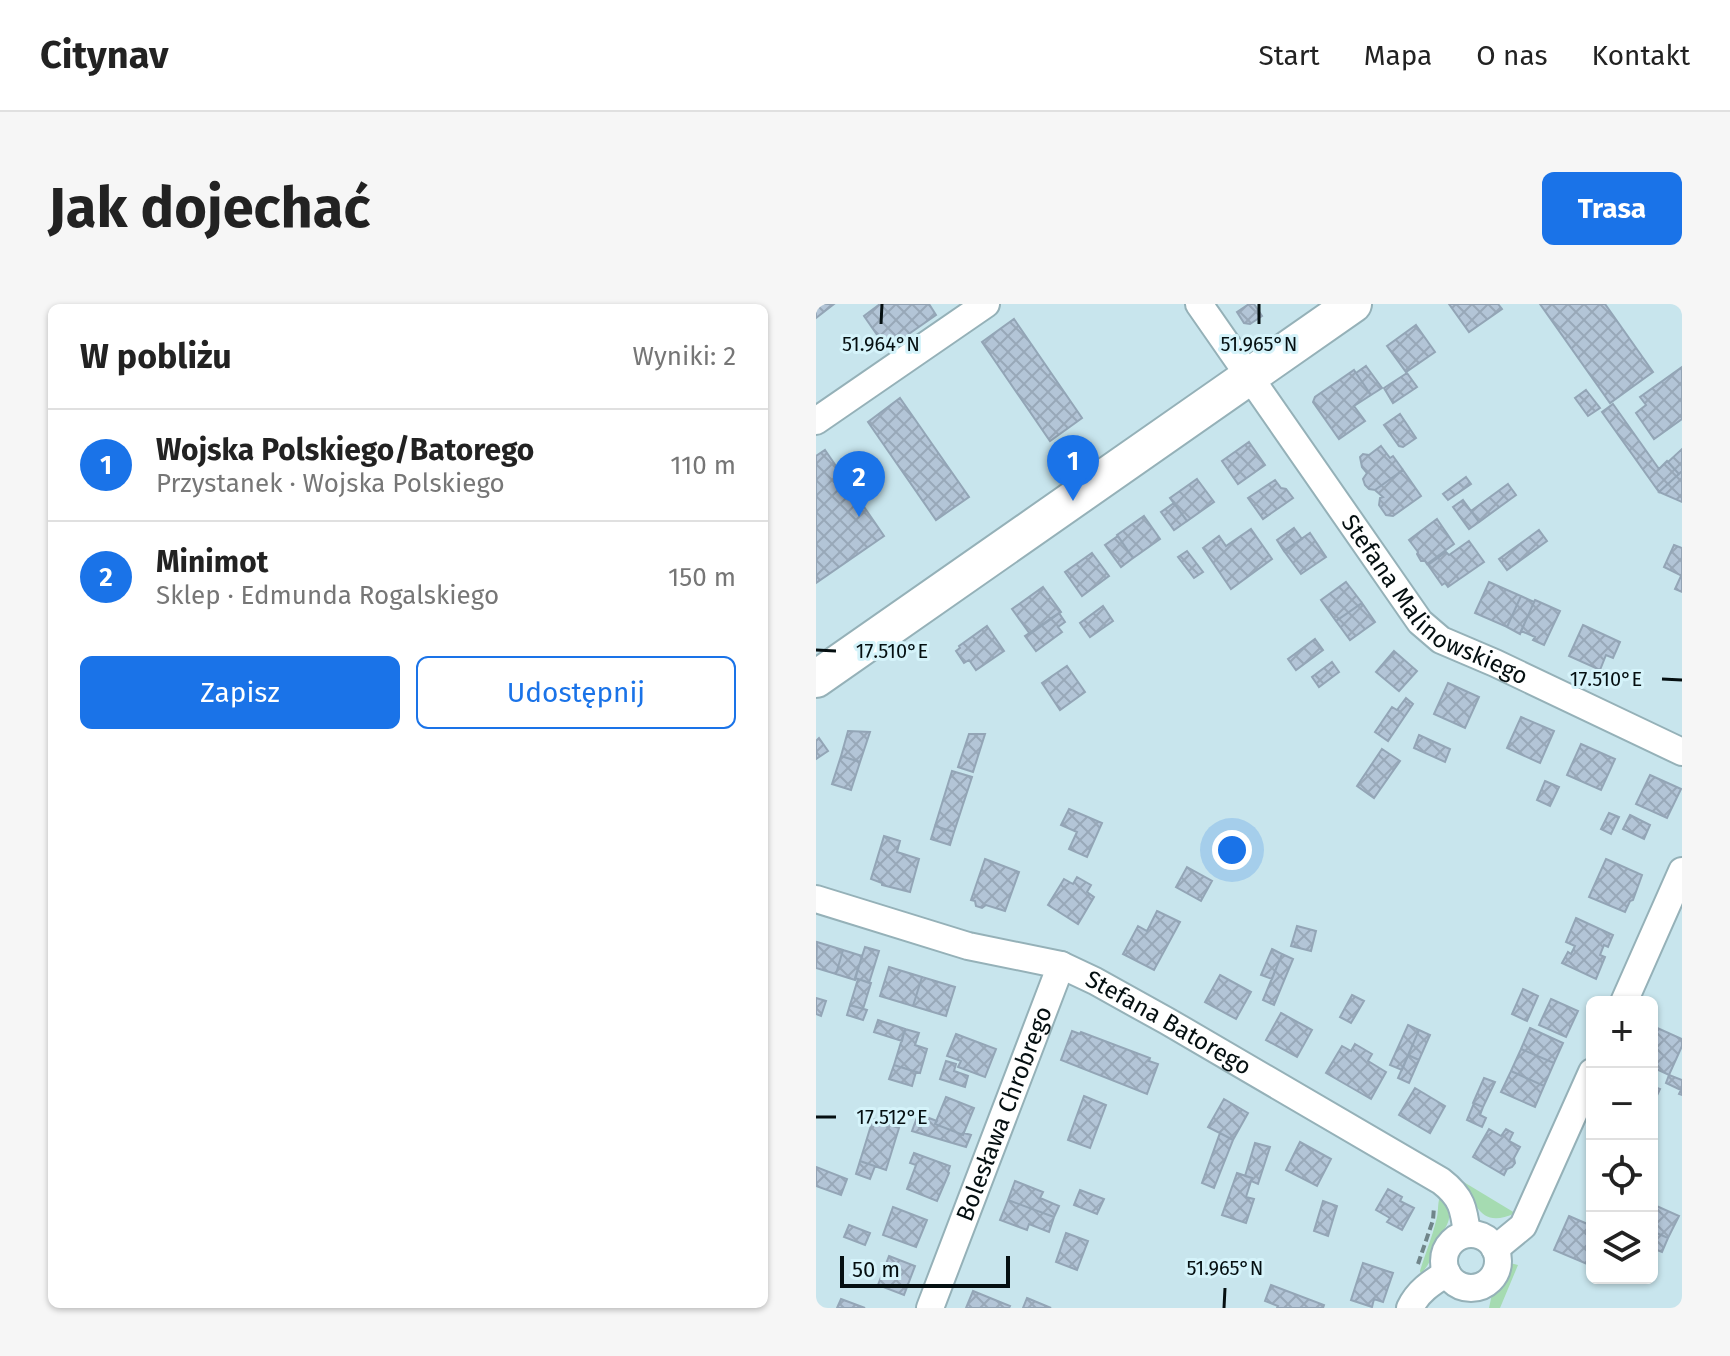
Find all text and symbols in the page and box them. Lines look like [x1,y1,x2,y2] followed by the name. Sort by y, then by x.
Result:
[40,32,168,78] text: Citynav
[1258,39,1320,72] text: Start
[1364,39,1432,72] text: Mapa
[1476,39,1548,72] text: O nas
[1592,39,1690,72] text: Kontakt
[1542,172,1682,245] button: Trasa
[48,175,370,242] text: Jak dojechać
[842,332,920,356] text: 51.964°N
[1221,332,1297,356] text: 51.965°N
[80,336,232,377] text: W pobliżu
[633,341,736,372] text: Wyniki: 2
[156,432,534,468] text: Wojska Polskiego/Batorego
[1047,435,1099,501] pin: 1
[100,450,112,481] text: 1
[670,450,736,481] text: 110 m
[833,451,885,517] pin: 2
[156,468,505,499] text: Przystanek · Wojska Polskiego
[1336,509,1532,691] street label: Stefana Malinowskiego
[156,544,268,580] text: Minimot
[99,562,113,593] text: 2
[668,562,736,593] text: 150 m
[156,580,499,611] text: Sklep · Edmunda Rogalskiego
[856,639,928,663] text: 17.510°E
[80,656,400,729] button: Zapisz
[416,656,736,729] button: Udostępnij
[1570,667,1642,691] text: 17.510°E
[1212,830,1252,870] your location
[1081,965,1256,1081] street label: Stefana Batorego
[1586,996,1658,1284] map controls
[1586,996,1658,1068] button: +
[950,1002,1058,1225] street label: Bolesława Chrobrego
[1586,1068,1658,1140] button: −
[856,1105,928,1129] text: 17.512°E
[1586,1140,1658,1212] button: locate
[1586,1212,1658,1284] button: layers
[840,1252,1010,1288] scale bar
[852,1256,900,1283] text: 50 m
[1187,1256,1263,1280] text: 51.965°N

